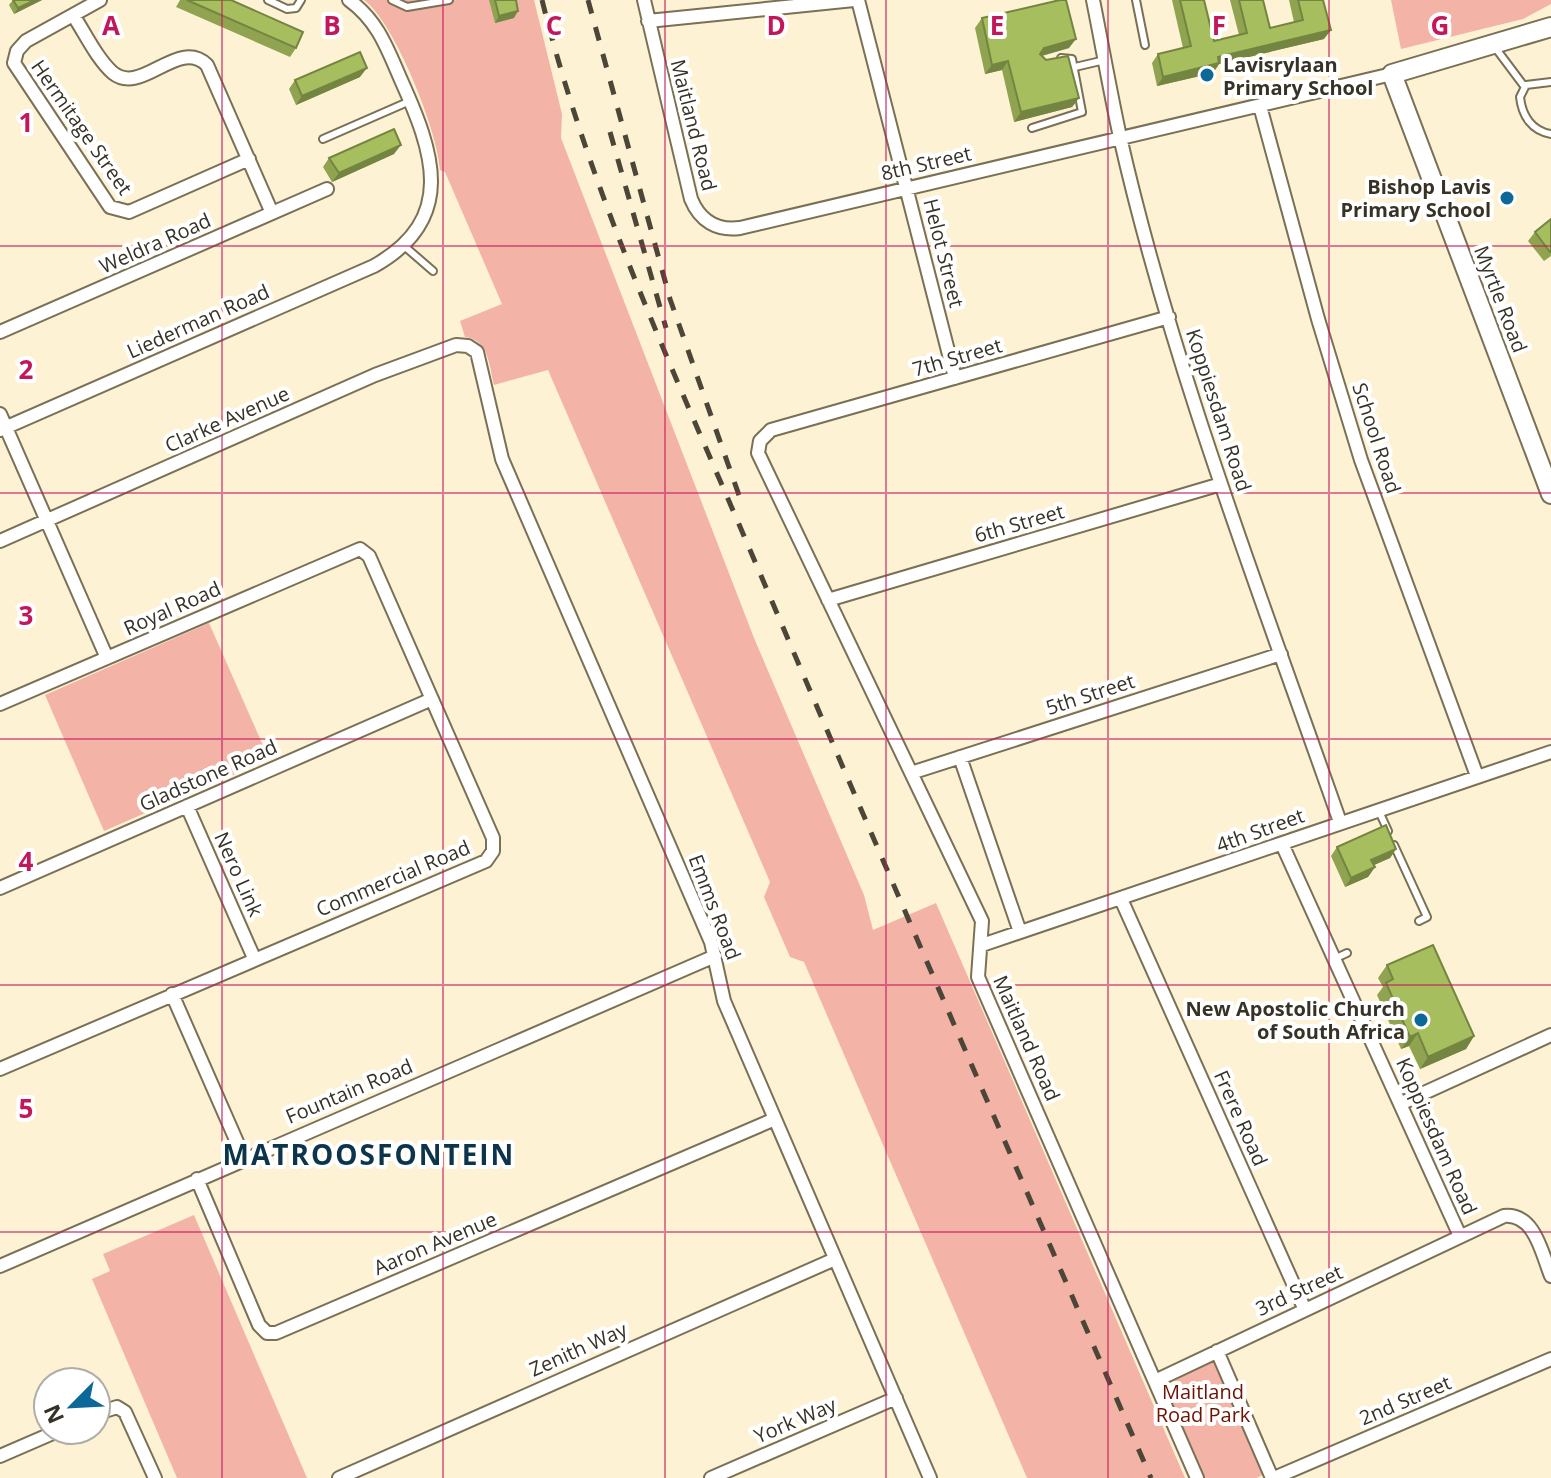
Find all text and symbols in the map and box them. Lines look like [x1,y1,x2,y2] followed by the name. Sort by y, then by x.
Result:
[102,7,120,43] text: A
[323,7,341,43] text: B
[546,7,562,43] text: C
[766,7,786,43] text: D
[990,7,1004,43] text: E
[1212,7,1226,43] text: F
[1431,7,1449,43] text: G
[1223,51,1373,101] place label: Lavisrylaan Primary School
[25,54,139,200] street label: Hermitage Street
[665,56,723,194] street label: Maitland Road
[1198,66,1216,84] marker: Lavisrylaan Primary School
[19,104,33,140] text: 1
[878,140,974,186] street label: 8th Street
[1341,173,1491,223] place label: Bishop Lavis Primary School
[1498,189,1516,207] marker: Bishop Lavis Primary School
[917,196,971,310] street label: Helot Street
[95,206,215,280] street label: Weldra Road
[1468,242,1534,356] street label: Myrtle Road
[123,278,273,364] street label: Liederman Road
[1180,325,1258,495] street label: Koppiesdam Road
[909,331,1005,383] street label: 7th Street
[19,351,34,387] text: 2
[1346,379,1408,497] street label: School Road
[161,380,293,458] street label: Clarke Avenue
[971,497,1067,549] street label: 6th Street
[119,575,225,641] street label: Royal Road
[19,597,33,633] text: 3
[1042,667,1138,721] street label: 5th Street
[135,733,281,817] street label: Gladstone Road
[1212,802,1308,858] street label: 4th Street
[208,827,270,921] street label: Nero Link
[312,833,474,923] street label: Commercial Road
[19,843,34,879] text: 4
[683,851,747,963] street label: Emms Road
[987,971,1067,1105] street label: Maitland Road
[1186,995,1405,1045] place label: New Apostolic Church of South Africa
[1412,1011,1430,1029] marker: New Apostolic Church of South Africa
[281,1052,417,1130] street label: Fountain Road
[1390,1053,1484,1219] street label: Koppiesdam Road
[1208,1066,1274,1170] street label: Frere Road
[19,1090,33,1126] text: 5
[223,1135,515,1173] district label: MATROOSFONTEIN
[369,1205,501,1281] street label: Aaron Avenue
[1251,1258,1347,1322] street label: 3rd Street
[525,1315,632,1383] street label: Zenith Way
[32,1366,112,1446] north arrow
[1355,1369,1455,1431] street label: 2nd Street
[1156,1378,1251,1428] park label: Maitland Road Park
[750,1390,841,1449] street label: York Way
[35,1400,70,1429] text: N

